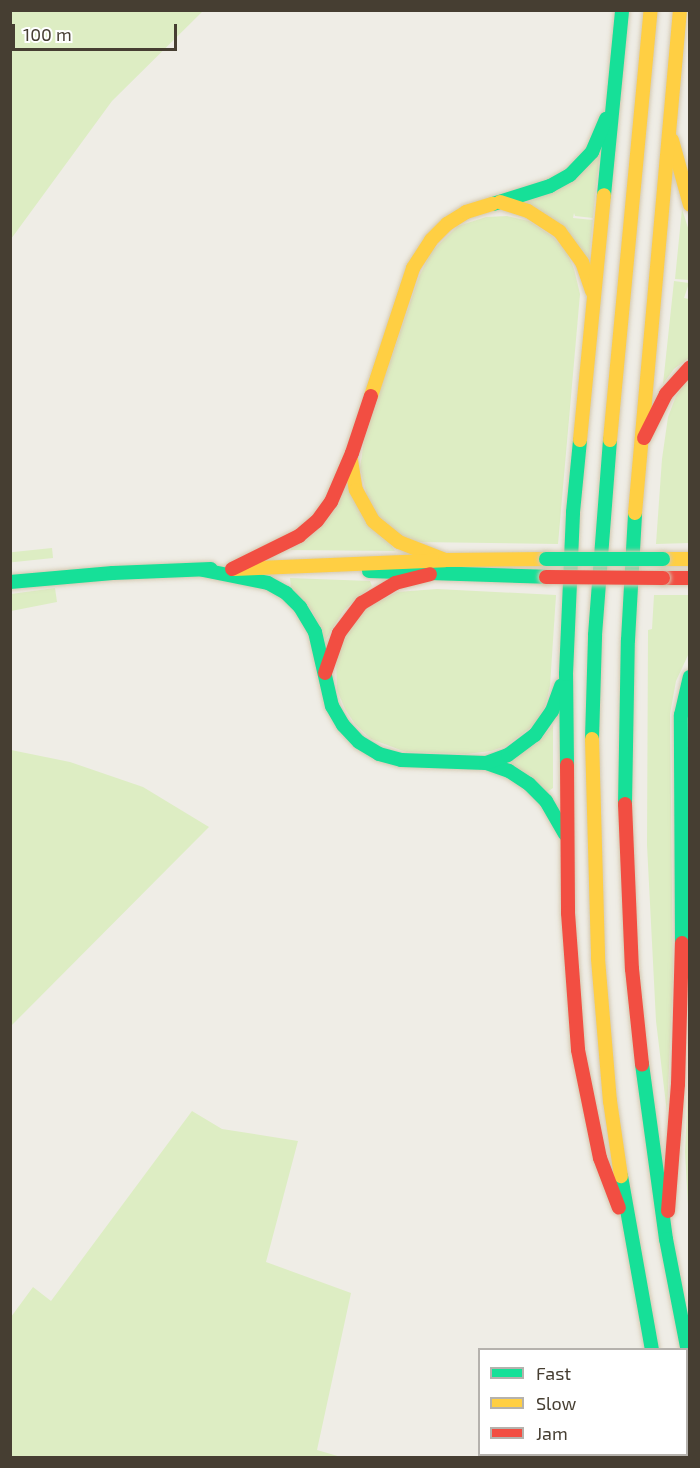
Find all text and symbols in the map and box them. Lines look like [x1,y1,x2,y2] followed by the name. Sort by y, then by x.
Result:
[15,12,180,50] scale bar
[23,23,72,45] text: 100 m
[478,1348,688,1456] legend
[536,1362,571,1384] text: Fast
[536,1392,576,1414] text: Slow
[536,1422,568,1444] text: Jam

